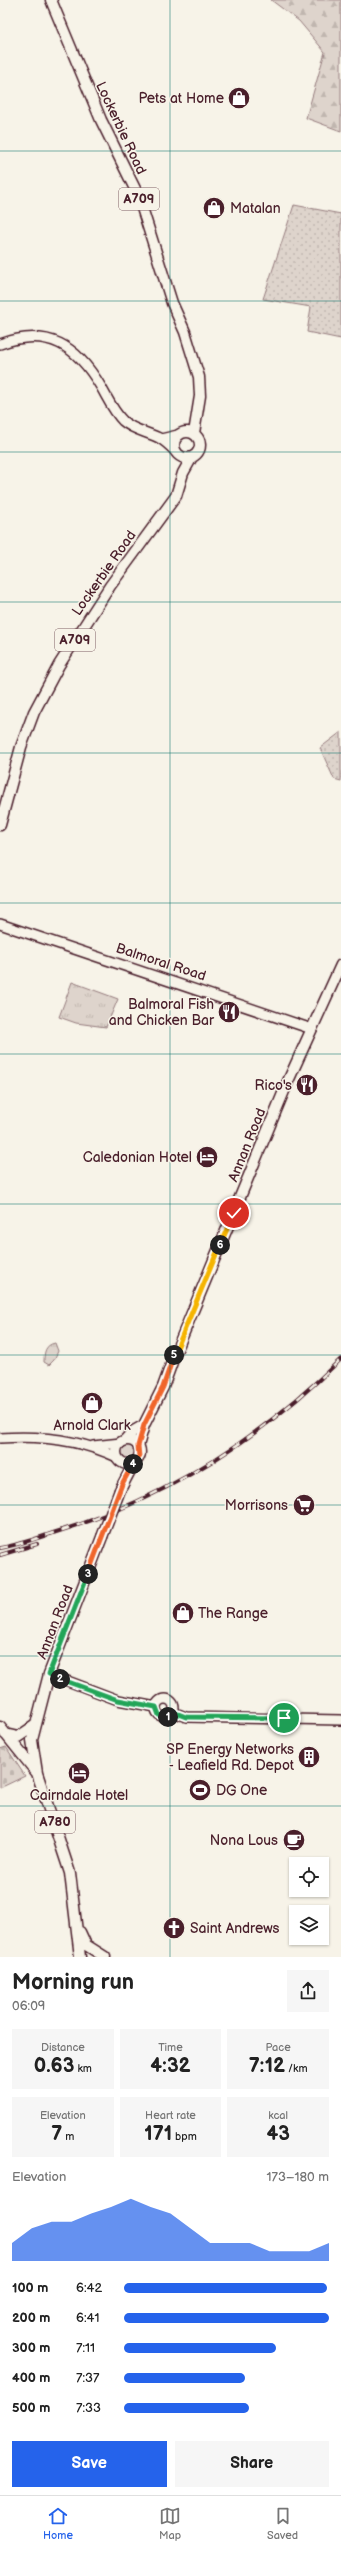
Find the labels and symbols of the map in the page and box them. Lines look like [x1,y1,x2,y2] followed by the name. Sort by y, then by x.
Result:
[92,79,150,177] street label: Lockerbie Road
[226,85,252,111] shop icon: Pets at Home
[139,90,224,107] place label: Pets at Home
[119,188,159,210] road number: A709
[201,195,227,221] shop icon: Matalan
[230,200,281,217] place label: Matalan
[68,527,140,619] street label: Lockerbie Road
[55,629,95,651] road number: A709
[114,939,208,985] street label: Balmoral Road
[109,996,215,1029] place label: Balmoral Fish and Chicken Bar
[216,999,242,1025] restaurant icon: Balmoral Fish and Chicken Bar
[294,1072,320,1098] restaurant icon: Rico's
[254,1077,292,1094] place label: Rico's
[225,1106,269,1184] street label: Annan Road
[194,1144,220,1170] hotel icon: Caledonian Hotel
[83,1149,192,1166] place label: Caledonian Hotel
[217,1196,251,1230] pin
[210,1235,230,1255] pin: 6
[164,1345,184,1365] pin: 5
[79,1390,105,1416] shop icon: Arnold Clark
[53,1417,131,1434] place label: Arnold Clark
[123,1454,143,1474] pin: 4
[291,1492,317,1518] supermarket icon: Morrisons
[225,1497,288,1514] place label: Morrisons
[78,1564,98,1584] pin: 3
[33,1583,77,1661] street label: Annan Road
[170,1600,196,1626] shop icon: The Range
[198,1605,268,1622] place label: The Range
[50,1669,70,1689] pin: 2
[267,1701,301,1735] pin
[158,1707,178,1727] pin: 1
[166,1741,295,1774] place label: SP Energy Networks - Leafield Rd. Depot
[296,1744,322,1770] building icon: SP Energy Networks - Leafield Rd. Depot
[66,1760,92,1786] hotel icon: Cairndale Hotel
[187,1777,213,1803] sports icon: DG One
[216,1782,267,1799] place label: DG One
[30,1787,128,1804] place label: Cairndale Hotel
[35,1811,75,1833] road number: A780
[281,1827,307,1853] cafe icon: Nona Lous
[210,1832,278,1849] place label: Nona Lous
[161,1915,187,1941] church icon: Saint Andrews
[190,1920,280,1937] place label: Saint Andrews

